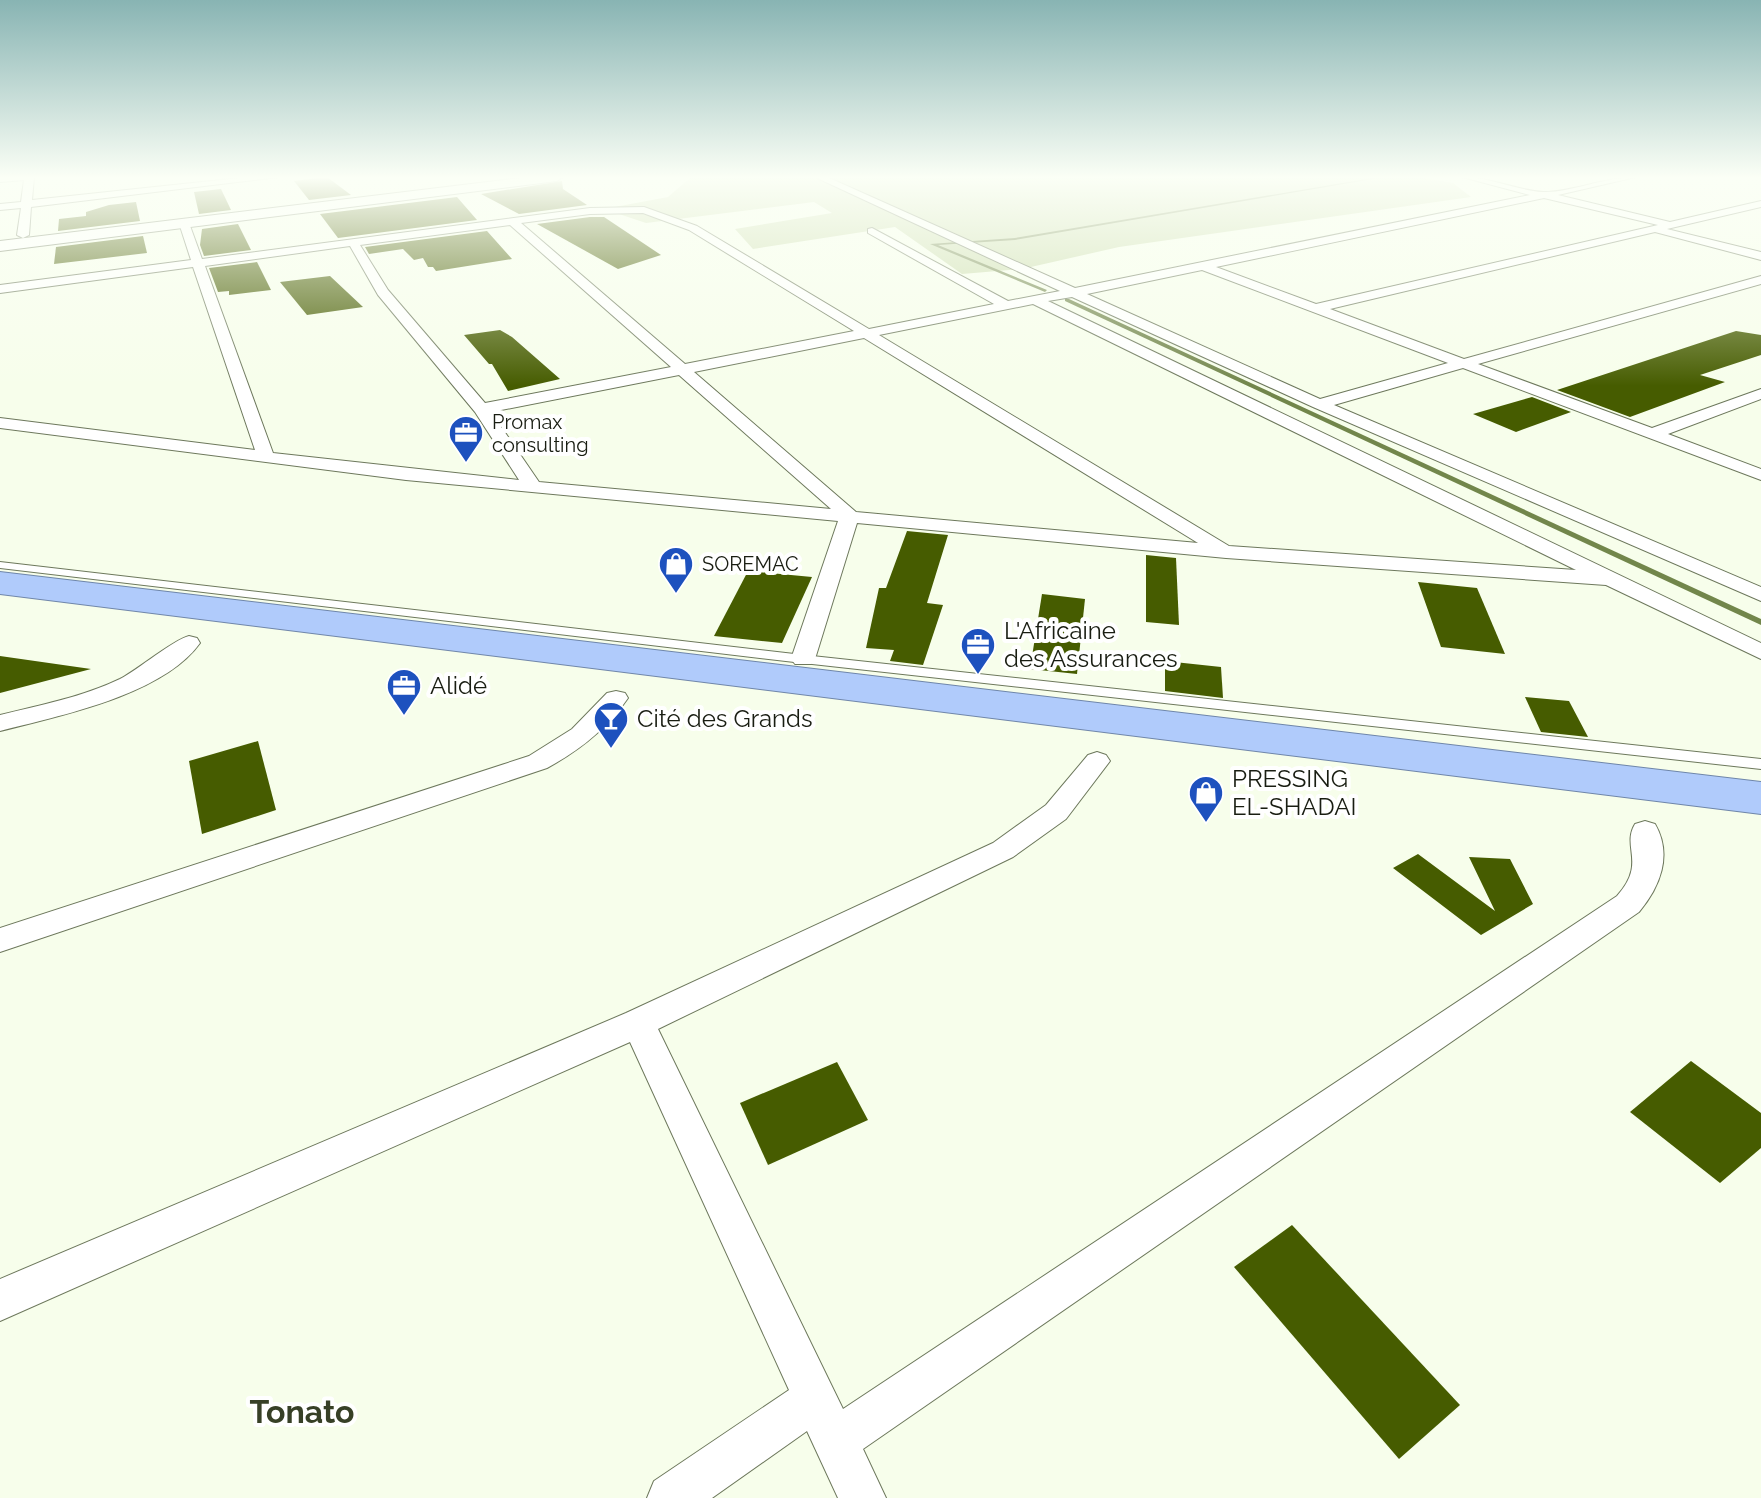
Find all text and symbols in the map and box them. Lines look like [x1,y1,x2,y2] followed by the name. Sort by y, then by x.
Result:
[492,410,589,457] place label: Promax consulting
[447,414,485,464] office icon: Promax consulting
[657,545,695,595] shop icon: SOREMAC
[702,552,799,576] place label: SOREMAC
[1004,616,1178,673] place label: L'Africaine des Assurances
[959,626,997,676] office icon: L'Africaine des Assurances
[385,667,423,717] office icon: Alidé
[430,671,487,700] place label: Alidé
[592,700,630,750] bar icon: Cité des Grands
[637,704,813,733] place label: Cité des Grands
[1232,764,1356,821] place label: PRESSING EL-SHADAI
[1187,774,1225,824] shop icon: PRESSING EL-SHADAI
[249,1393,355,1430] district label: Tonato

